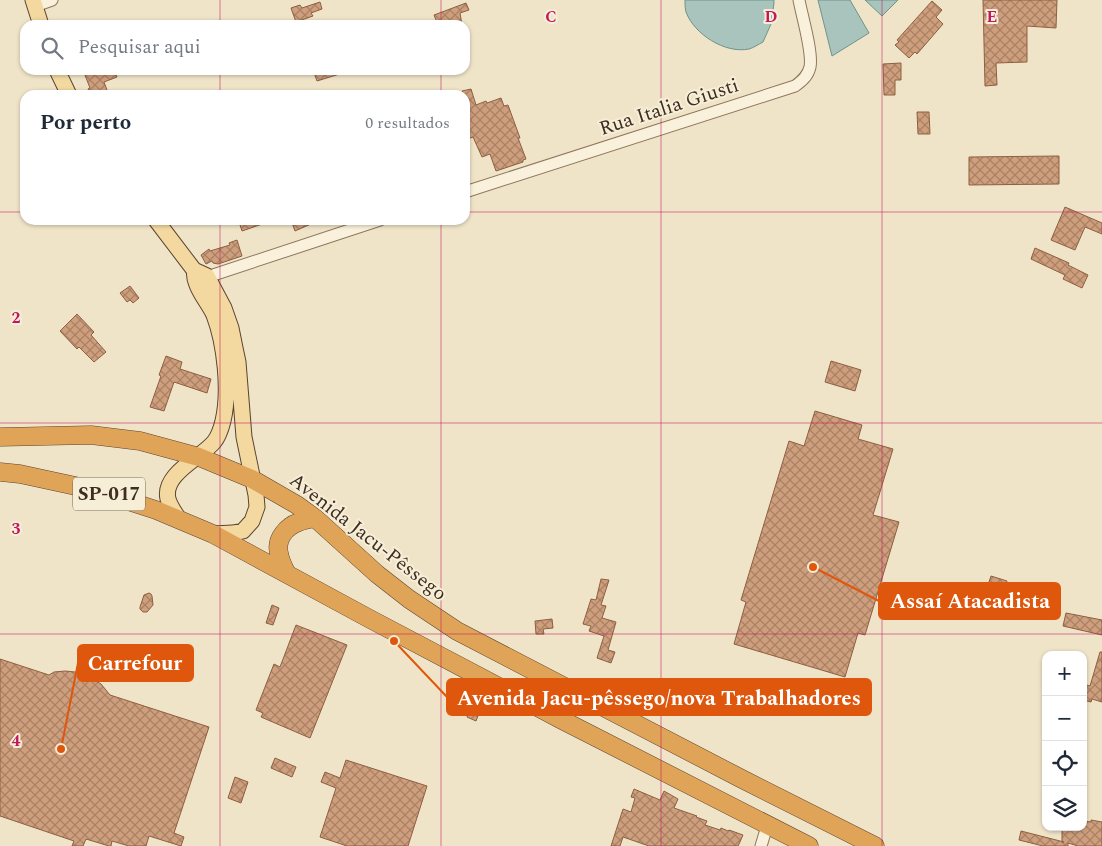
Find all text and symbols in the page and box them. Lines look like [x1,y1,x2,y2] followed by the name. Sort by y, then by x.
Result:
[545,5,557,29] text: C
[765,5,778,29] text: D
[987,5,997,29] text: E
[20,20,470,75] search box
[78,33,201,62] text: Pesquisar aqui
[38,34,66,62] icon: search
[595,70,743,144] street label: Rua Italia Giusti
[40,107,131,139] text: Por perto
[365,111,450,135] text: 0 resultados
[12,306,21,330] text: 2
[283,466,453,608] street label: Avenida Jacu-Pêssego
[73,478,145,510] road number: SP-017
[12,517,21,541] text: 3
[879,583,1060,619] callout: Assaí Atacadista
[890,586,1050,618] text: Assaí Atacadista
[78,645,193,681] callout: Carrefour
[88,648,182,680] text: Carrefour
[1042,651,1087,831] map controls
[1042,651,1087,696] button: +
[447,679,871,715] callout: Avenida Jacu-pêssego/nova Trabalhadores
[457,683,861,715] text: Avenida Jacu-pêssego/nova Trabalhadores
[1042,696,1087,741] button: −
[12,729,21,753] text: 4
[1042,741,1087,786] button: locate
[1042,786,1087,831] button: layers

